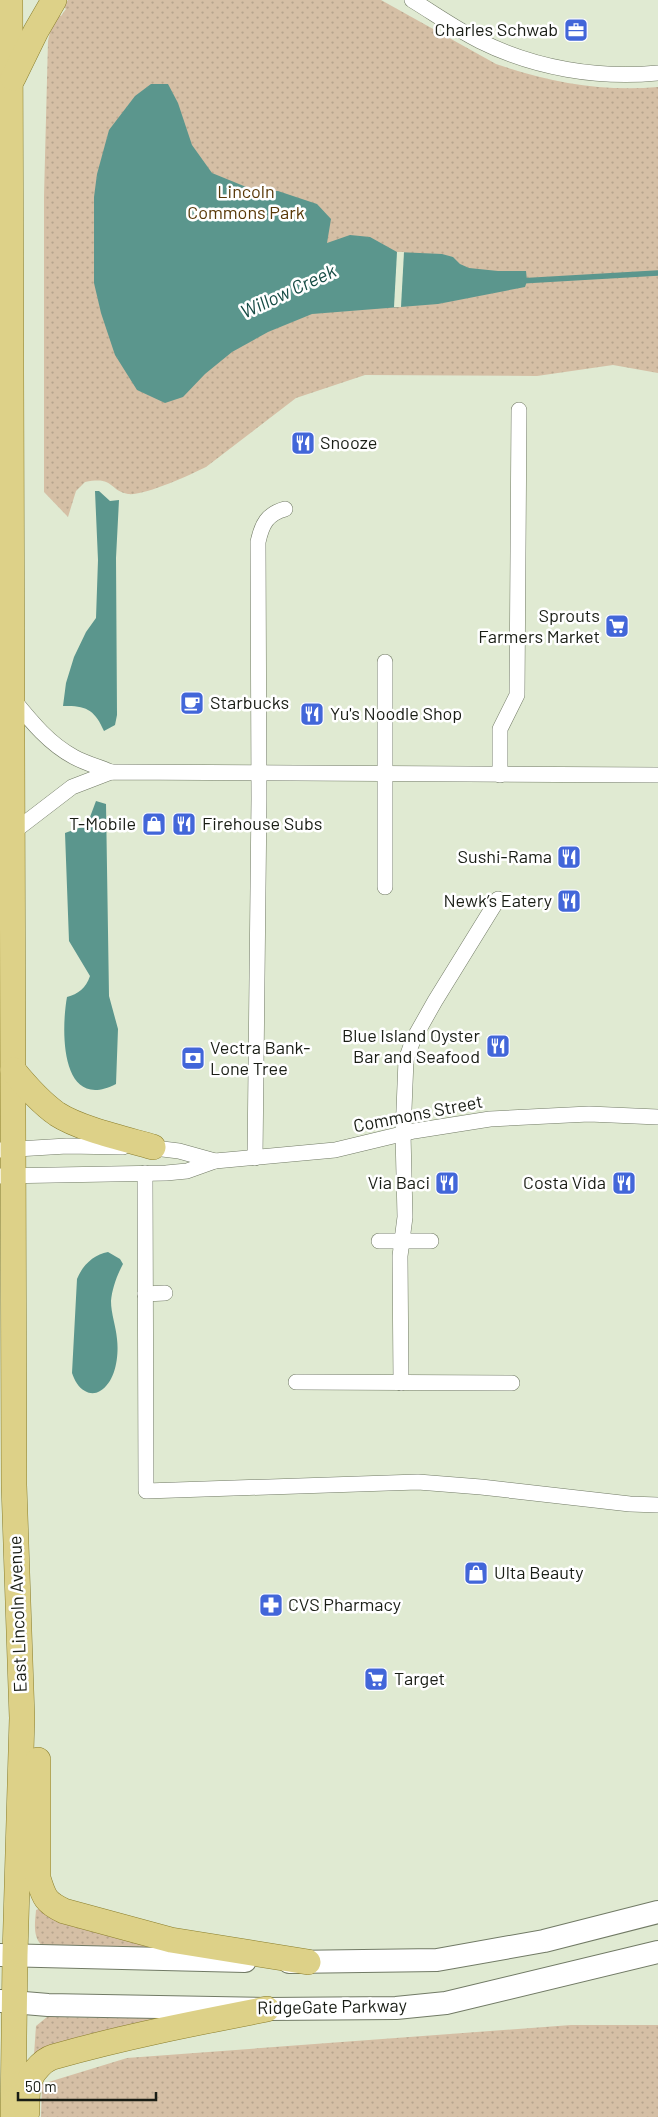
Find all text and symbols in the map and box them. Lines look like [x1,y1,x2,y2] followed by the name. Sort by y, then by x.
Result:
[563,17,589,43] office icon: Charles Schwab
[435,18,558,40] place label: Charles Schwab
[187,180,305,223] park label: Lincoln Commons Park
[236,258,340,323] water label: Willow Creek
[290,430,316,456] restaurant icon: Snooze
[320,431,377,453] place label: Snooze
[478,604,600,647] place label: Sprouts Farmers Market
[604,613,630,639] supermarket icon: Sprouts Farmers Market
[179,690,205,716] cafe icon: Starbucks
[210,691,289,713] place label: Starbucks
[299,701,325,727] restaurant icon: Yu's Noodle Shop
[330,702,462,724] place label: Yu's Noodle Shop
[141,811,167,837] shop icon: T-Mobile
[171,811,197,837] restaurant icon: Firehouse Subs
[69,812,136,834] place label: T-Mobile
[202,812,322,834] place label: Firehouse Subs
[556,844,582,870] restaurant icon: Sushi-Rama
[458,845,552,867] place label: Sushi-Rama
[556,888,582,914] restaurant icon: Newk’s Eatery
[443,889,552,911] place label: Newk’s Eatery
[342,1024,480,1067] place label: Blue Island Oyster Bar and Seafood
[485,1033,511,1059] restaurant icon: Blue Island Oyster Bar and Seafood
[210,1036,310,1079] place label: Vectra Bank- Lone Tree
[180,1045,206,1071] bank icon: Vectra Bank- Lone Tree
[351,1090,484,1136] street label: Commons Street
[434,1170,460,1196] restaurant icon: Via Baci
[611,1170,637,1196] restaurant icon: Costa Vida
[368,1171,430,1193] place label: Via Baci
[523,1171,606,1193] place label: Costa Vida
[3,1535,31,1693] street label: East Lincoln Avenue
[463,1560,489,1586] shop icon: Ulta Beauty
[494,1561,584,1583] place label: Ulta Beauty
[258,1592,284,1618] pharmacy icon: CVS Pharmacy
[288,1593,401,1615] place label: CVS Pharmacy
[363,1666,389,1692] supermarket icon: Target
[394,1667,445,1689] place label: Target
[257,1994,407,2018] street label: RidgeGate Parkway
[18,2070,155,2102] scale bar
[25,2077,57,2095] text: 50 m

